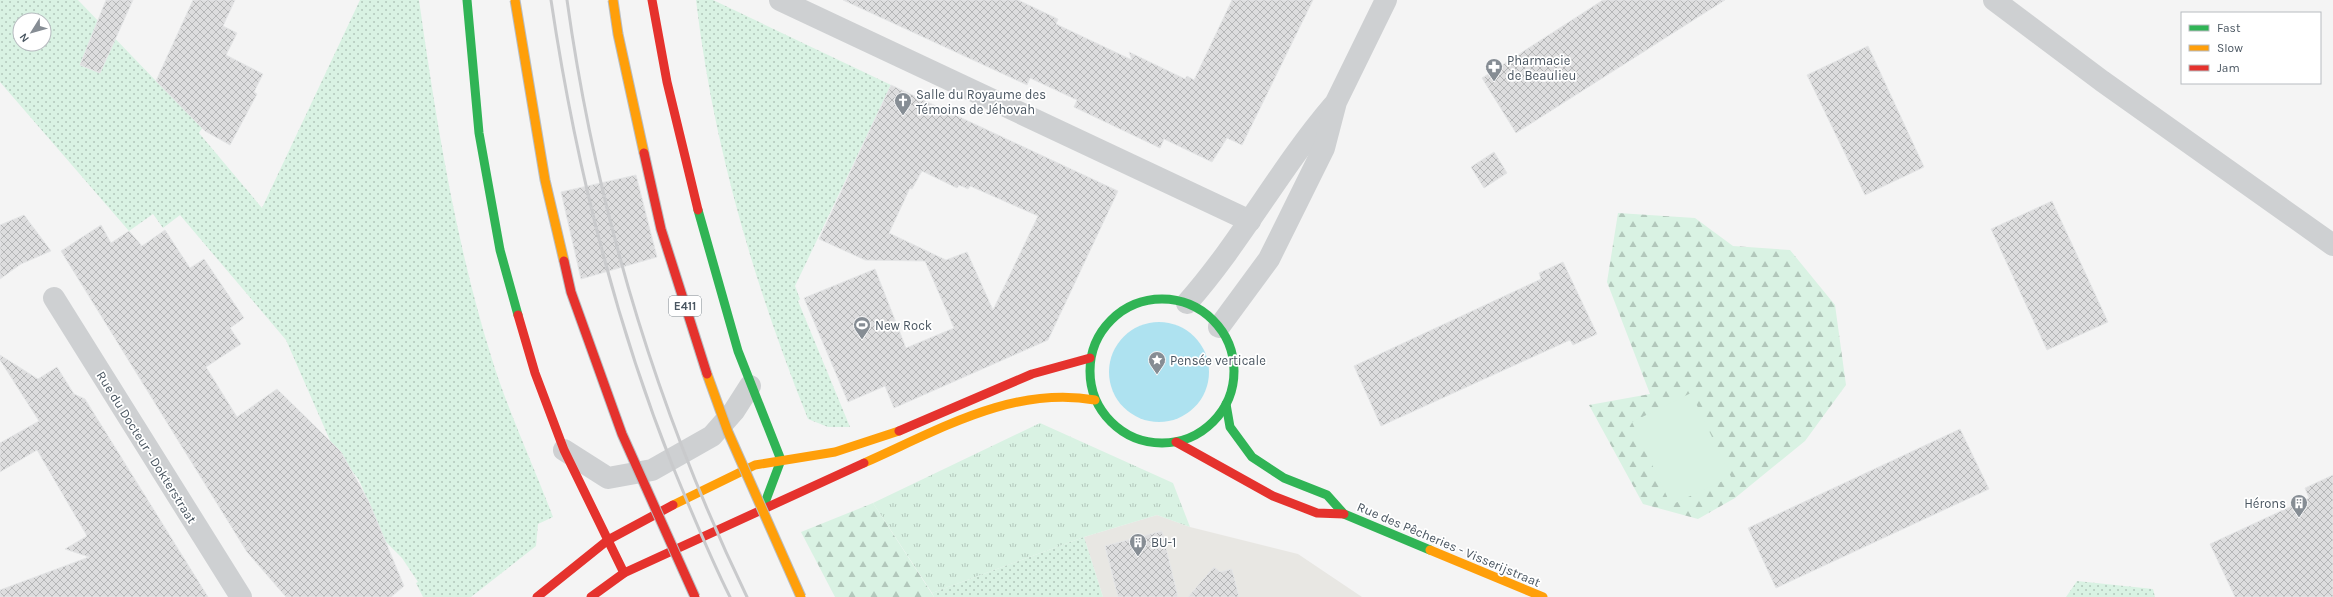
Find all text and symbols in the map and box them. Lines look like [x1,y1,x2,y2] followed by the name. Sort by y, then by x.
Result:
[12,12,52,52] north arrow
[2181,12,2321,84] legend
[2217,21,2241,35] text: Fast
[17,31,32,45] text: N
[2217,41,2243,55] text: Slow
[1507,53,1576,83] place label: Pharmacie de Beaulieu
[1484,57,1504,82] pharmacy icon: Pharmacie de Beaulieu
[2217,61,2240,75] text: Jam
[916,87,1046,117] place label: Salle du Royaume des Témoins de Jéhovah
[893,91,913,116] church icon: Salle du Royaume des Témoins de Jéhovah
[669,296,701,316] road number: E411
[852,315,872,340] sports icon: New Rock
[875,318,932,333] place label: New Rock
[1147,350,1167,375] place icon: Pensée verticale
[1170,353,1266,368] place label: Pensée verticale
[93,368,200,526] street label: Rue du Docteur - Dokterstraat
[2289,493,2309,518] building icon: Hérons
[2244,496,2286,511] place label: Hérons
[1355,499,1543,590] street label: Rue des Pêcheries - Visserijstraat
[1128,532,1148,557] building icon: BU-1
[1151,535,1176,550] place label: BU-1

